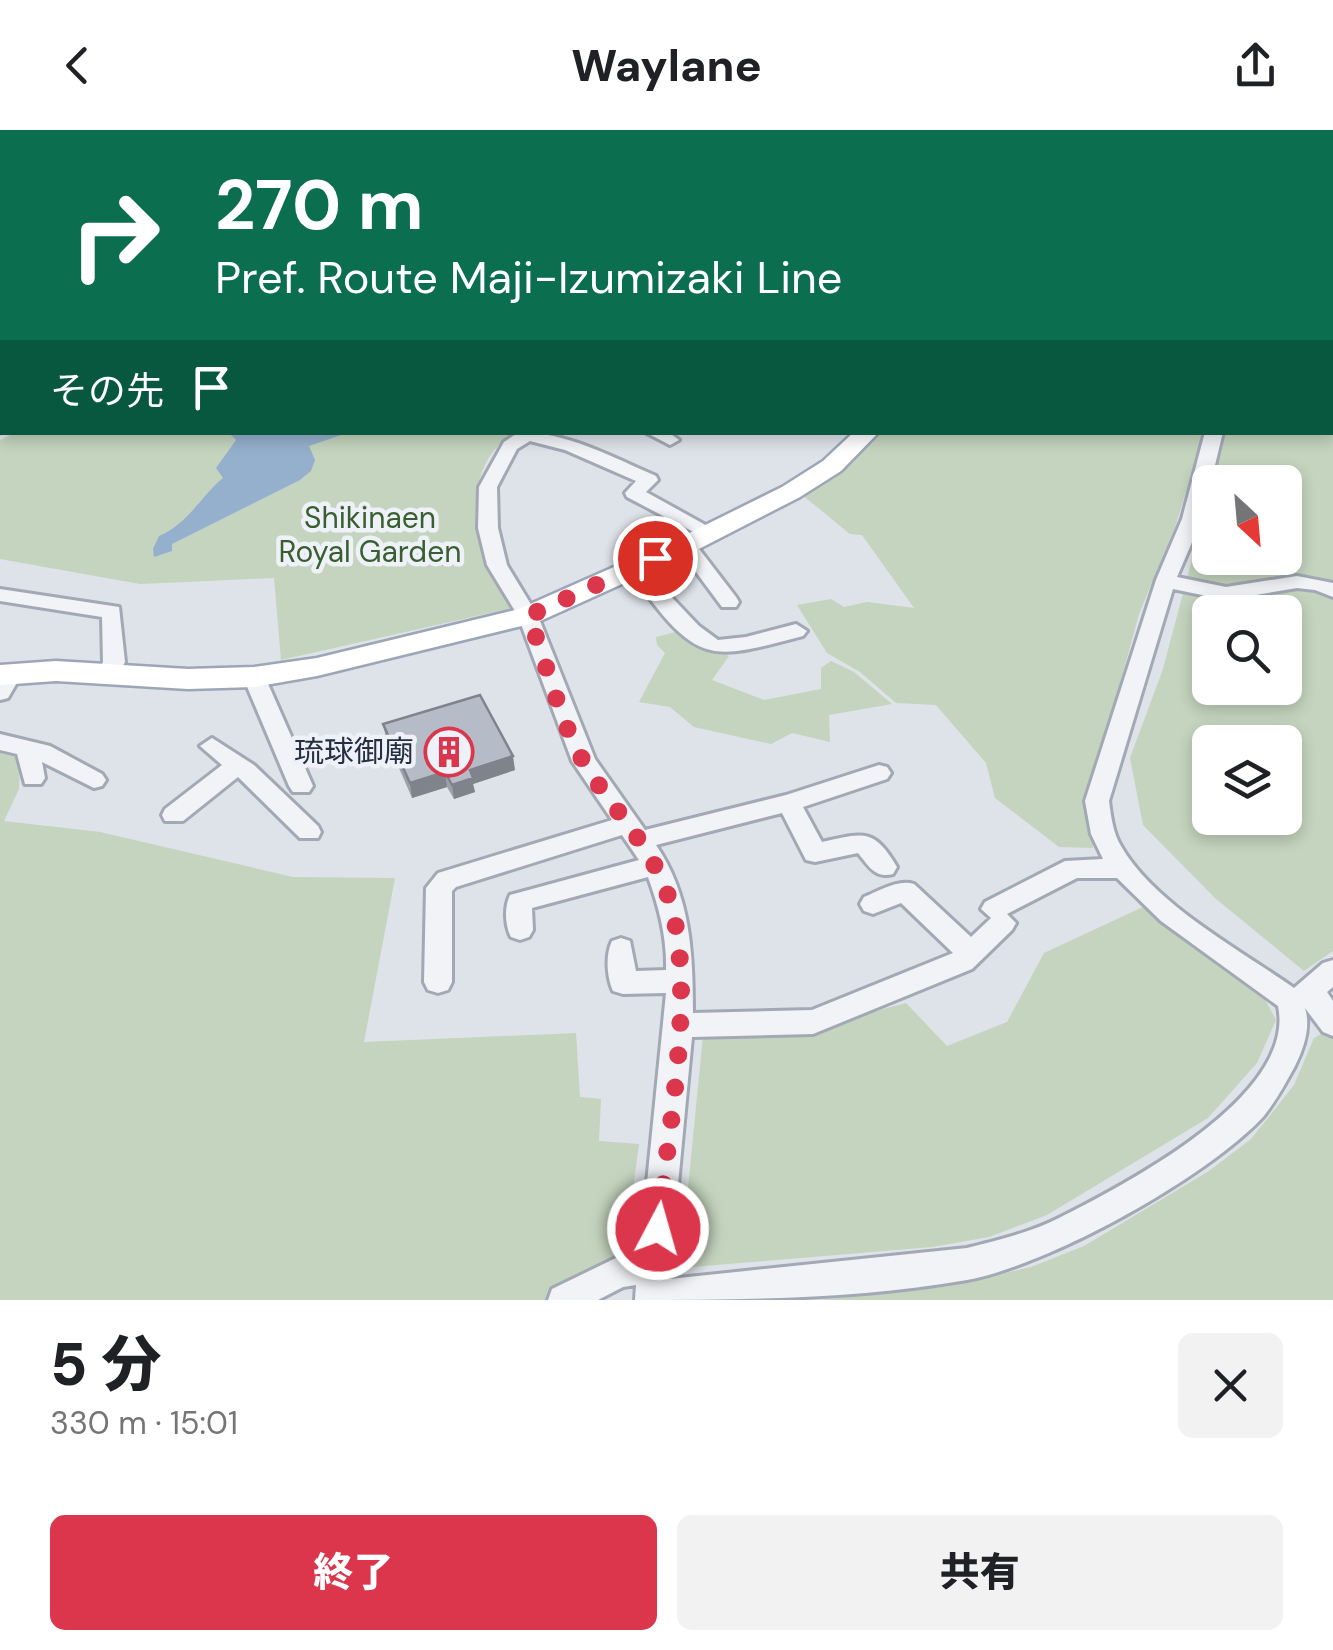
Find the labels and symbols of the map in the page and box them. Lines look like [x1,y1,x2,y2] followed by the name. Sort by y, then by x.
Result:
[1192,465,1302,575] north arrow
[279,498,461,571] park label: Shikinaen Royal Garden
[613,516,698,601] pin
[423,726,475,778] building icon: 琉球御廟
[294,732,414,771] place label: 琉球御廟
[606,1177,710,1281] position arrow

